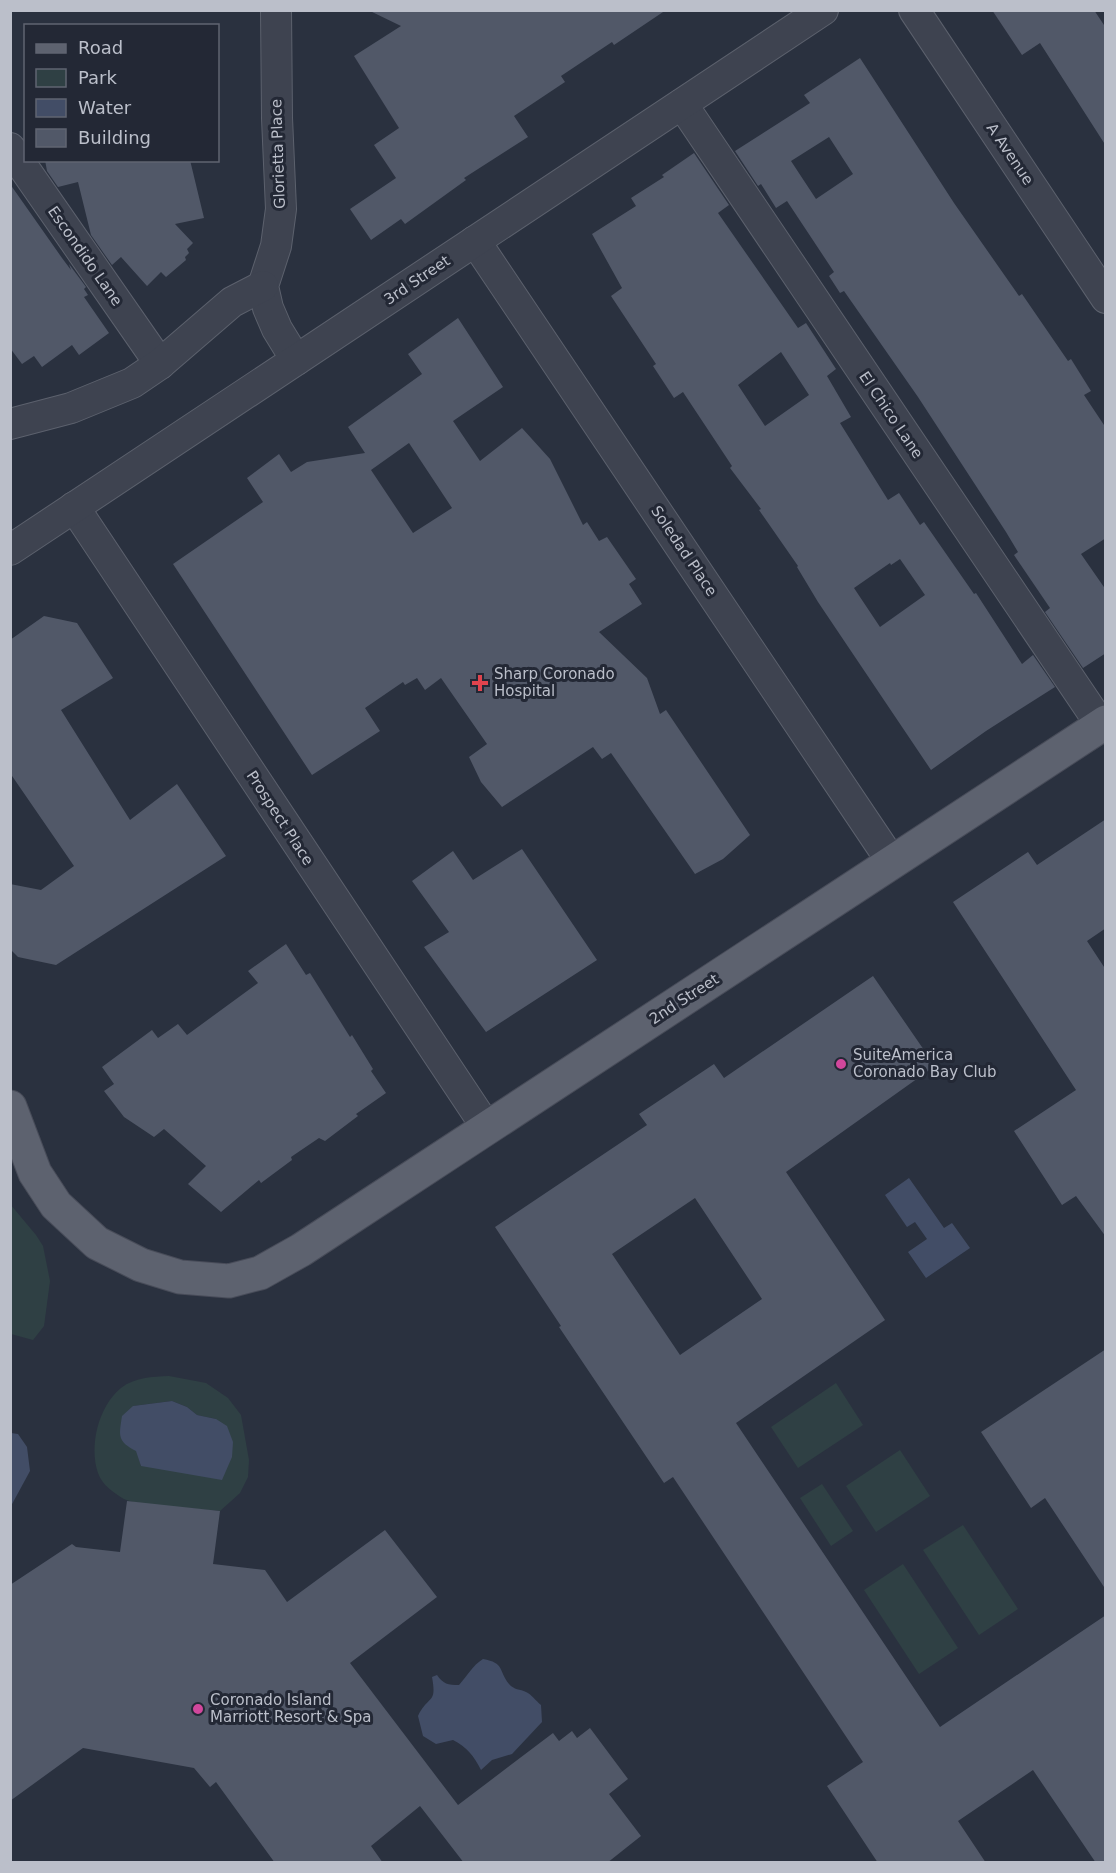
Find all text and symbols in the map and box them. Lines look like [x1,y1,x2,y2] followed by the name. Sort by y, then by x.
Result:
[24,24,219,162] legend
[78,37,123,58] text: Road
[78,67,117,88] text: Park
[78,97,132,118] text: Water
[267,99,289,209] street label: Glorietta Place
[983,120,1037,188] street label: A Avenue
[78,127,151,148] text: Building
[44,203,126,309] street label: Escondido Lane
[381,251,453,309] street label: 3rd Street
[855,368,927,462] street label: El Chico Lane
[647,502,721,600] street label: Soledad Place
[494,665,615,700] place label: Sharp Coronado Hospital
[471,674,489,692] marker: Sharp Coronado Hospital
[243,767,317,869] street label: Prospect Place
[646,970,722,1028] street label: 2nd Street
[853,1046,997,1081] place label: SuiteAmerica Coronado Bay Club
[834,1057,848,1071] marker: SuiteAmerica Coronado Bay Club
[210,1691,372,1726] place label: Coronado Island Marriott Resort & Spa
[191,1702,205,1716] marker: Coronado Island Marriott Resort & Spa

